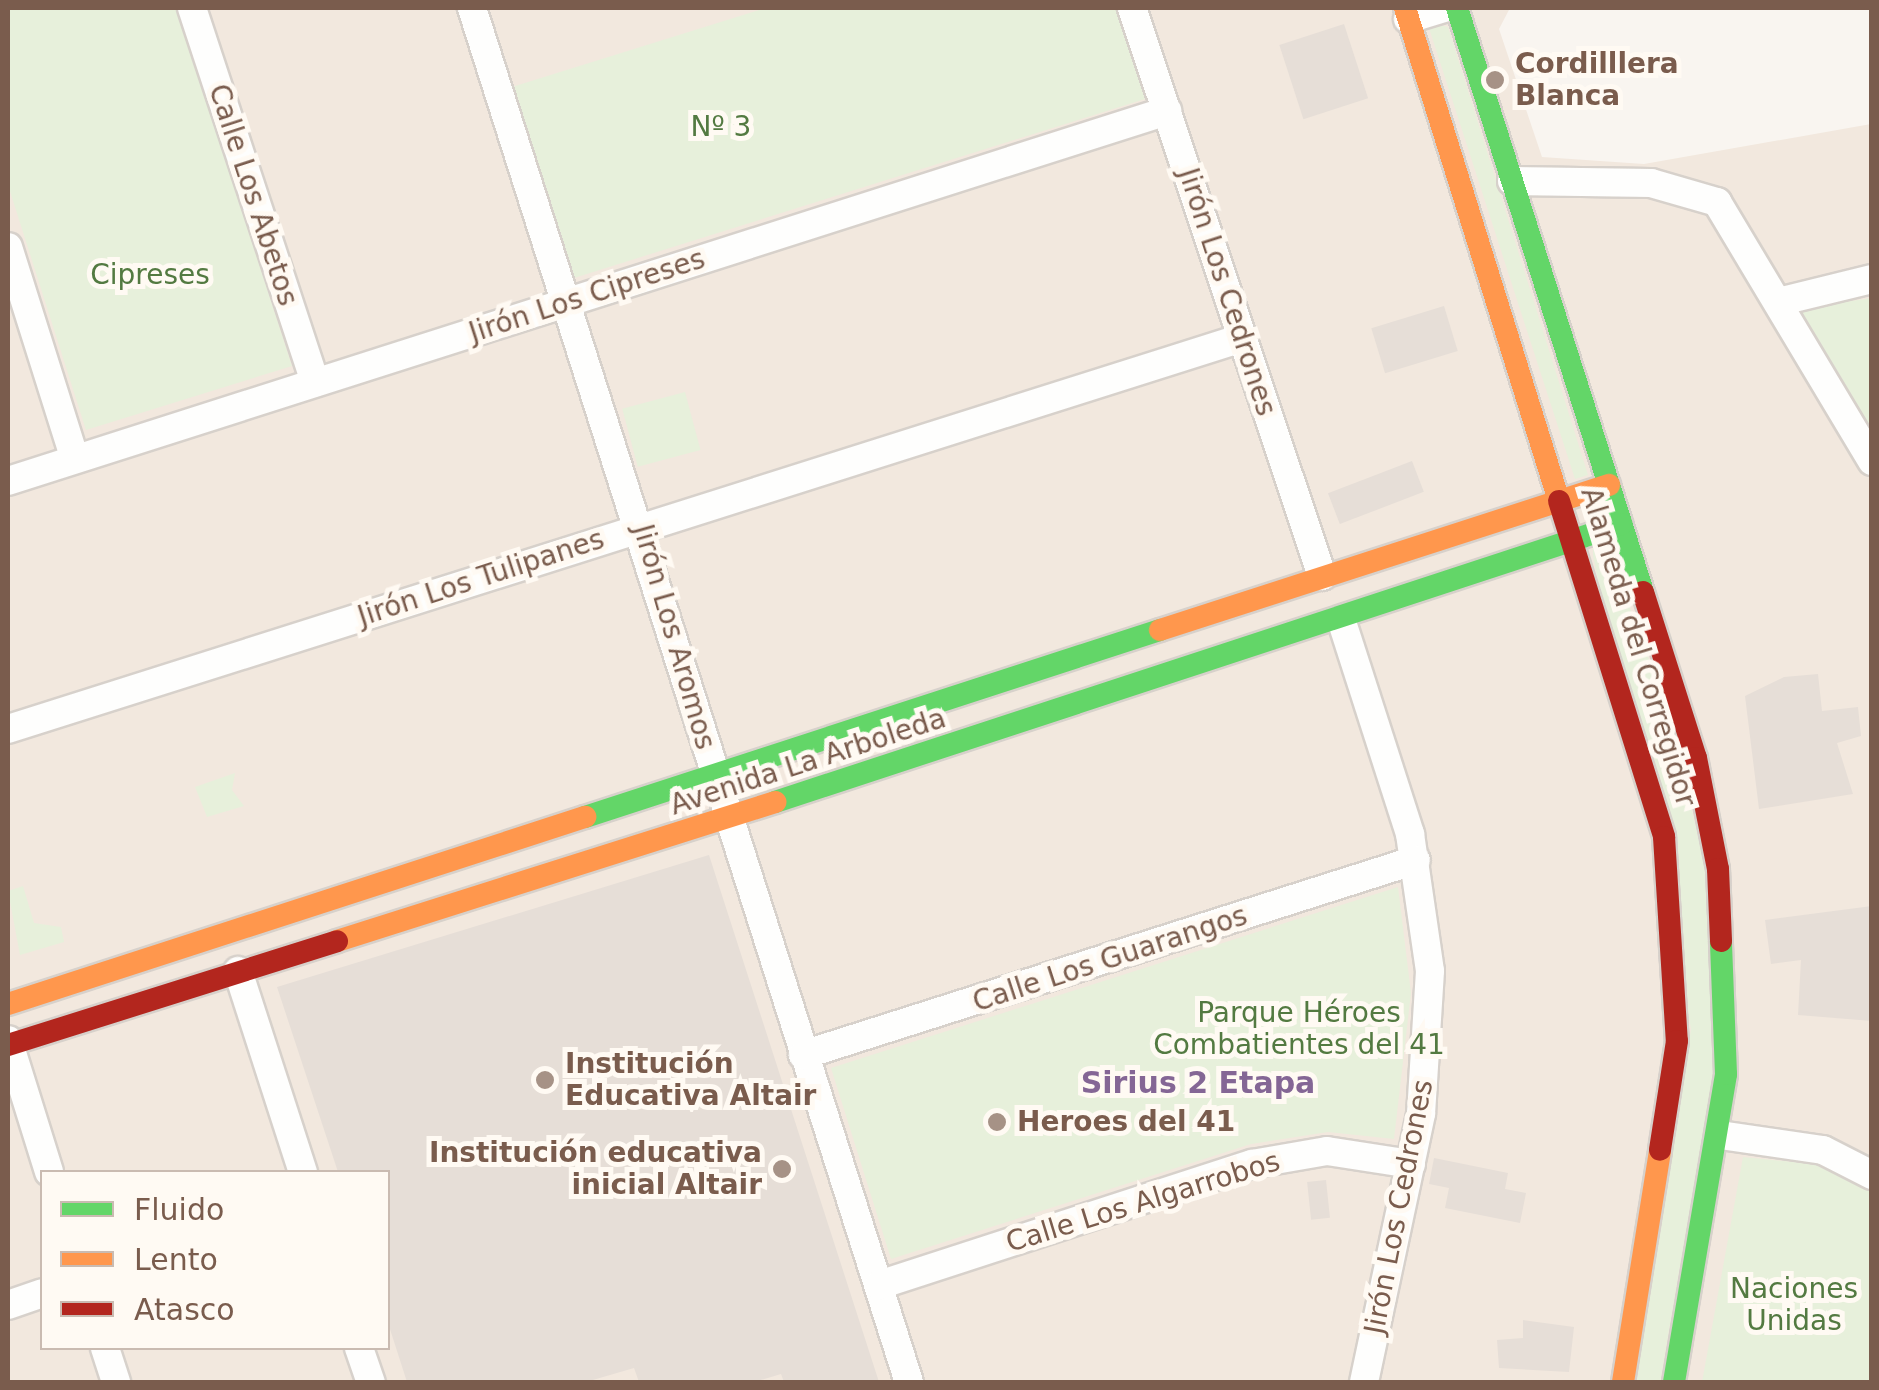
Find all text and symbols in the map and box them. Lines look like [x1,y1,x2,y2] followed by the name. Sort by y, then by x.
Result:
[1515,47,1679,113] place label: Cordilllera Blanca
[1484,69,1506,91] marker: Cordilllera Blanca
[201,80,305,310] street label: Calle Los Abetos
[691,110,751,144] park label: Nº 3
[1171,164,1283,420] street label: Jirón Los Cedrones
[465,242,709,350] street label: Jirón Los Cipreses
[90,258,210,292] park label: Cipreses
[1573,483,1703,811] street label: Alameda del Corregidor
[626,521,722,753] street label: Jirón Los Aromos
[354,522,608,634] street label: Jirón Los Tulipanes
[666,702,950,822] street label: Avenida La Arboleda
[969,899,1251,1019] street label: Calle Los Guarangos
[1153,996,1445,1062] park label: Parque Héroes Combatientes del 41
[565,1047,816,1113] place label: Institución Educativa Altair
[1081,1065,1315,1101] district label: Sirius 2 Etapa
[534,1069,556,1091] marker: Institución Educativa Altair
[1358,1077,1440,1337] street label: Jirón Los Cedrones
[1017,1105,1235,1139] place label: Heroes del 41
[986,1111,1008,1133] marker: Heroes del 41
[429,1136,762,1202] place label: Institución educativa inicial Altair
[1002,1144,1284,1260] street label: Calle Los Algarrobos
[771,1158,793,1180] marker: Institución educativa inicial Altair
[40,1170,390,1350] legend
[134,1192,224,1227] text: Fluido
[134,1242,218,1277] text: Lento
[1730,1272,1858,1338] park label: Naciones Unidas
[134,1292,235,1327] text: Atasco

